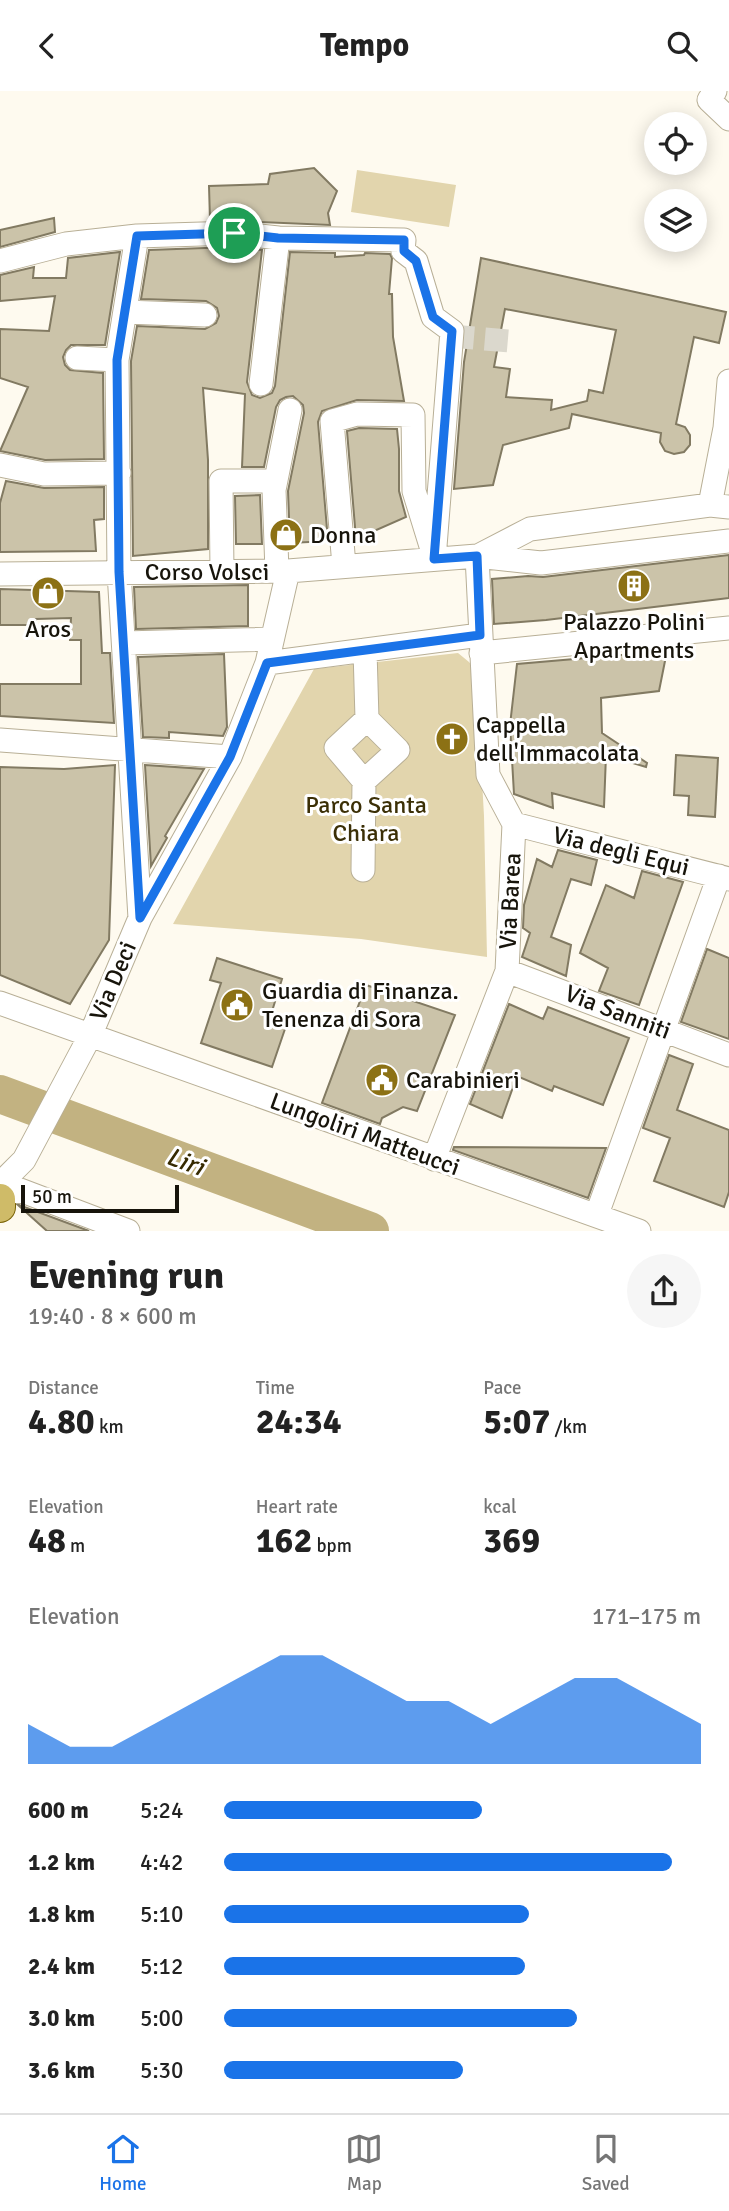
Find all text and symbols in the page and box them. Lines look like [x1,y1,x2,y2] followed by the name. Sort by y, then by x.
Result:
[320,26,409,65] text: Tempo
[28,27,66,65] icon: back
[663,27,701,65] icon: search
[644,112,707,252] map controls
[644,112,707,175] button: locate
[644,189,707,252] button: layers
[204,203,264,263] pin
[215,214,253,252] icon: arrive
[267,516,305,554] shop icon: Donna
[310,520,376,550] place label: Donna
[145,557,269,587] street label: Corso Volsci
[615,567,653,605] building icon: Palazzo Polini Apartments
[29,574,67,612] shop icon: Aros
[563,607,705,665] place label: Palazzo Polini Apartments
[25,614,71,644] place label: Aros
[476,710,639,768] place label: Cappella dell'Immacolata
[433,720,471,758] church icon: Cappella dell'Immacolata
[305,790,427,848] park label: Parco Santa Chiara
[550,820,692,882] street label: Via degli Equi
[492,852,528,950] street label: Via Barea
[83,937,143,1025] street label: Via Deci
[262,976,459,1034] place label: Guardia di Finanza. Tenenza di Sora
[561,978,675,1046] street label: Via Sanniti
[218,986,256,1024] public building icon: Guardia di Finanza. Tenenza di Sora
[363,1061,401,1099] public building icon: Carabinieri
[406,1065,520,1095] place label: Carabinieri
[266,1086,464,1182] street label: Lungoliri Matteucci
[162,1141,211,1184] water label: Liri
[21,1182,178,1214] scale bar
[32,1185,72,1209] text: 50 m
[28,1252,224,1299] text: Evening run
[627,1254,701,1328] button: share
[28,1302,197,1331] text: 19:40 · 8 × 600 m
[28,1376,99,1400] text: Distance
[256,1376,295,1400] text: Time
[483,1376,522,1400] text: Pace
[28,1400,95,1443] text: 4.80
[256,1400,342,1443] text: 24:34
[483,1400,550,1443] text: 5:07
[95,1415,124,1439] text: km
[550,1415,587,1439] text: /km
[28,1495,104,1519] text: Elevation
[256,1495,338,1519] text: Heart rate
[483,1495,517,1519] text: kcal
[28,1519,66,1562] text: 48
[256,1519,312,1562] text: 162
[483,1519,540,1562] text: 369
[66,1534,85,1558] text: m
[312,1534,352,1558] text: bpm
[28,1602,120,1631] text: Elevation
[592,1602,701,1631] text: 171–175 m
[28,1796,89,1825] text: 600 m
[140,1796,183,1825] text: 5:24
[28,1848,95,1877] text: 1.2 km
[140,1848,183,1877] text: 4:42
[28,1900,95,1929] text: 1.8 km
[140,1900,183,1929] text: 5:10
[28,1952,95,1981] text: 2.4 km
[140,1952,183,1981] text: 5:12
[28,2004,95,2033] text: 3.0 km
[140,2004,183,2033] text: 5:00
[28,2056,95,2085] text: 3.6 km
[140,2056,183,2085] text: 5:30
[99,2130,147,2196] tab: Home
[345,2130,383,2196] tab: Map
[582,2130,630,2196] tab: Saved

